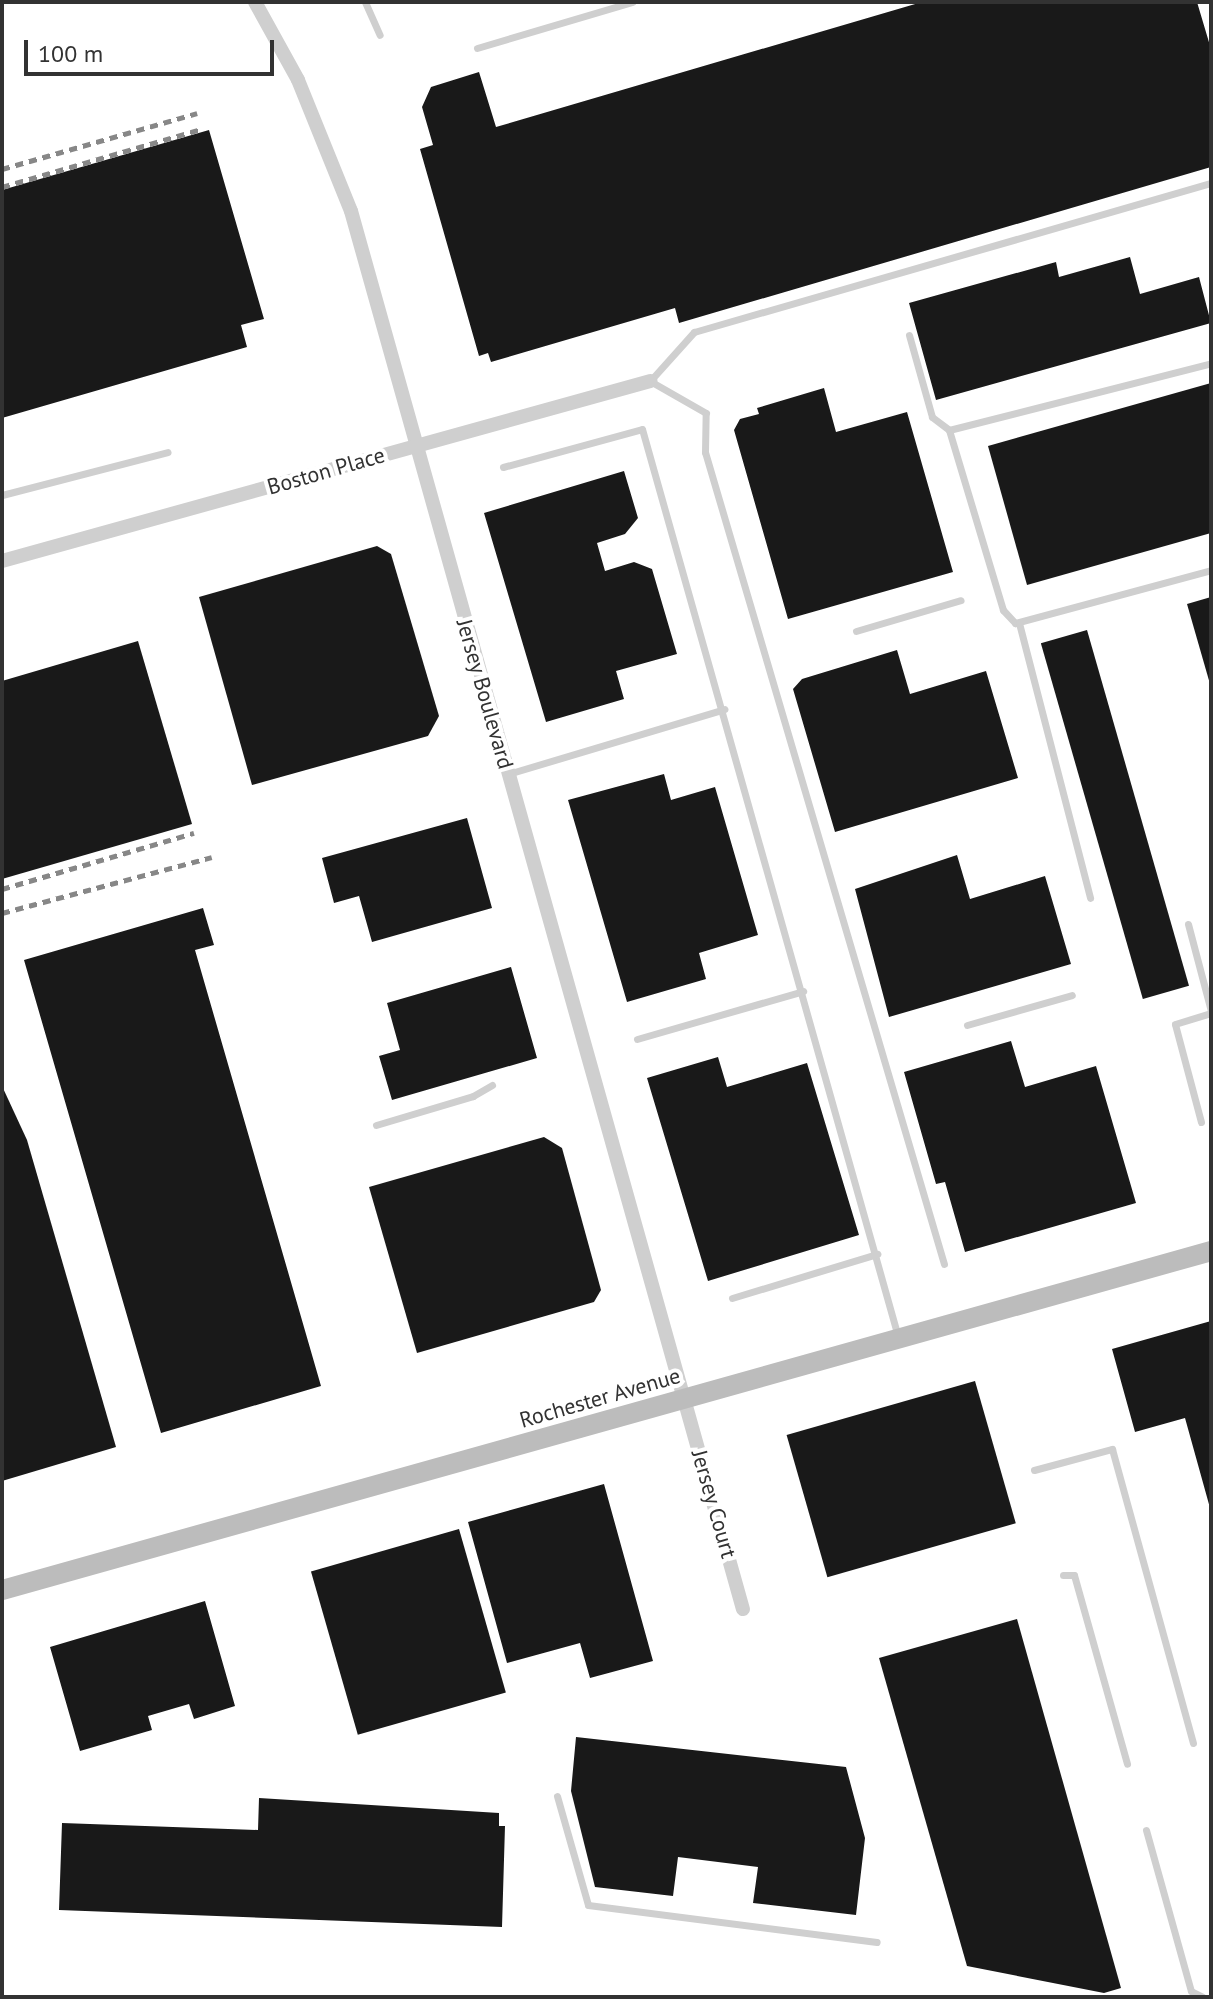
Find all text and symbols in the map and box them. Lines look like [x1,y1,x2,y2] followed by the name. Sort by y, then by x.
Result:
[28,24,278,74] scale bar
[38,38,103,69] text: 100 m
[264,442,388,500] street label: Boston Place
[451,616,519,772] street label: Jersey Boulevard
[516,1362,684,1434] street label: Rochester Avenue
[686,1446,742,1562] street label: Jersey Court

